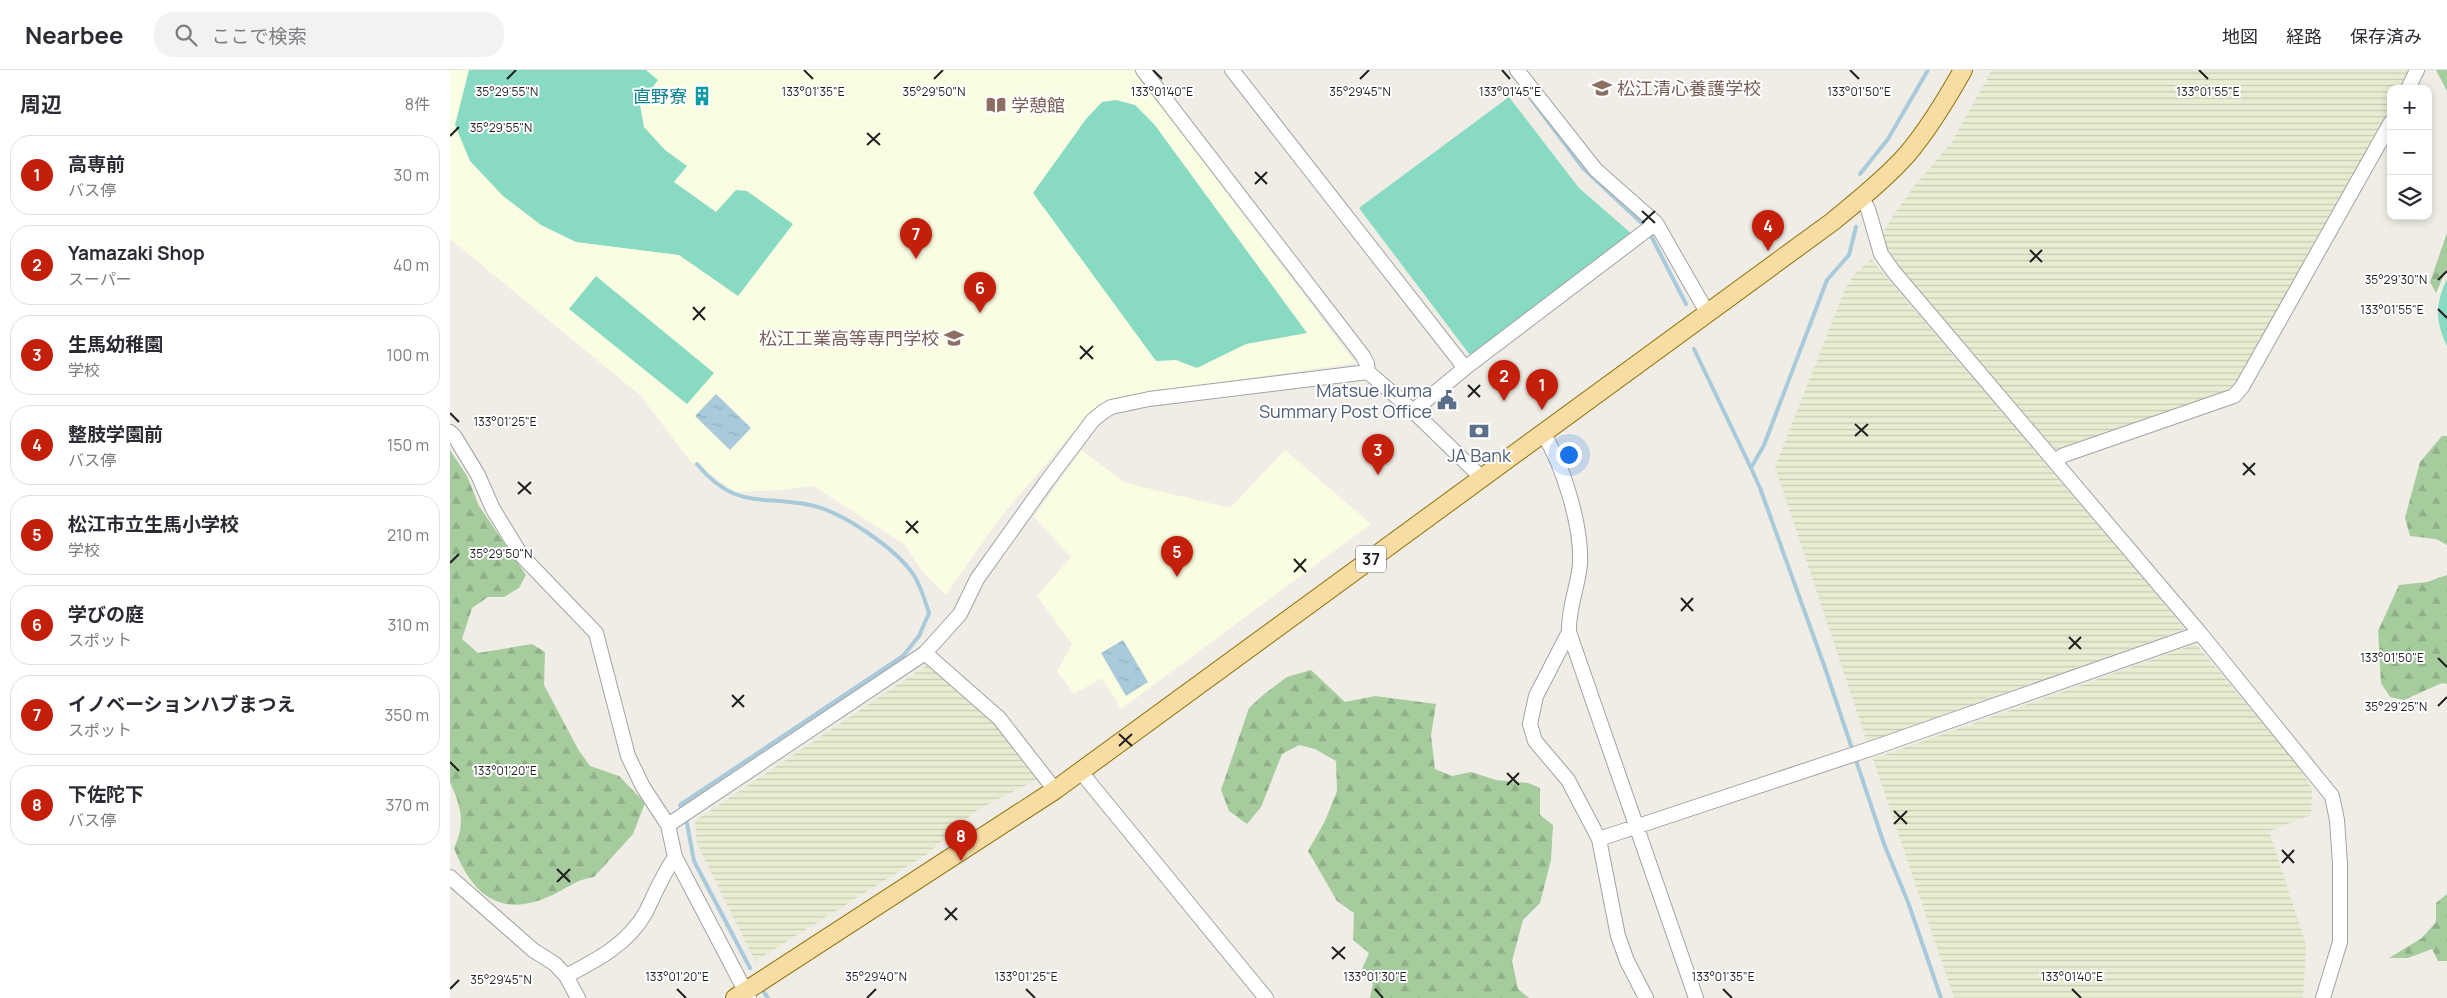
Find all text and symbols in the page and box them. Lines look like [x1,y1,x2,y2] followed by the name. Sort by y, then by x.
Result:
[154,12,504,57] search box
[25,18,124,51] text: Nearbee
[172,21,200,49] icon: search
[212,23,307,49] text: ここで検索
[2222,24,2258,48] text: 地図
[2286,24,2322,48] text: 経路
[2350,24,2422,48] text: 保存済み
[1617,76,1761,100] place label: 松江清心養護学校
[1591,77,1613,99] school or university icon: 松江清心養護学校
[476,83,538,100] text: 35°29'55"N
[781,83,845,100] text: 133°01'35"E
[903,83,965,100] text: 35°29'50"N
[1131,83,1193,100] text: 133°01'40"E
[1329,83,1391,100] text: 35°29'45"N
[1479,83,1541,100] text: 133°01'45"E
[1827,83,1891,100] text: 133°01'50"E
[2176,83,2240,100] text: 133°01'55"E
[633,84,687,108] place label: 直野寮
[691,85,713,107] building icon: 直野寮
[2387,85,2432,220] map controls
[2387,85,2432,130] button: +
[20,90,62,118] text: 周辺
[405,93,430,115] text: 8件
[1011,93,1065,117] place label: 学憩館
[985,94,1007,116] library icon: 学憩館
[470,119,532,136] text: 35°29'55"N
[2387,130,2432,175] button: −
[68,151,125,177] text: 高専前
[33,164,41,186] text: 1
[394,164,429,186] text: 30 m
[2387,175,2432,220] button: layers
[68,179,116,201] text: バス停
[1752,210,1784,251] pin: 4
[900,218,932,259] pin: 7
[68,240,205,266] text: Yamazaki Shop
[32,254,42,276] text: 2
[393,254,429,276] text: 40 m
[68,268,132,290] text: スーパー
[2365,271,2427,288] text: 35°29'30"N
[964,272,996,313] pin: 6
[2360,301,2424,318] text: 133°01'55"E
[759,326,939,350] place label: 松江工業高等専門学校
[943,327,965,349] school or university icon: 松江工業高等専門学校
[68,331,163,357] text: 生馬幼稚園
[32,344,42,366] text: 3
[386,344,429,366] text: 100 m
[68,359,100,381] text: 学校
[1488,360,1520,401] pin: 2
[1526,369,1558,410] pin: 1
[1259,378,1432,423] place label: Matsue Ikuma Summary Post Office
[1436,389,1458,411] public building icon: Matsue Ikuma Summary Post Office
[473,413,537,430] text: 133°01'25"E
[1468,420,1490,442] bank icon: JA Bank
[68,421,163,447] text: 整肢学園前
[32,434,42,456] text: 4
[387,434,429,456] text: 150 m
[1362,434,1394,475] pin: 3
[1556,442,1582,468] your location
[1447,443,1512,467] place label: JA Bank
[68,449,116,471] text: バス停
[68,511,239,537] text: 松江市立生馬小学校
[32,524,42,546] text: 5
[387,524,429,546] text: 210 m
[1161,536,1193,577] pin: 5
[68,539,100,561] text: 学校
[470,545,532,562] text: 35°29'50"N
[1356,546,1386,572] road number: 37
[68,601,144,627] text: 学びの庭
[32,614,42,636] text: 6
[387,614,429,636] text: 310 m
[68,629,132,651] text: スポット
[2360,649,2424,666] text: 133°01'50"E
[68,691,296,717] text: イノベーションハブまつえ
[2365,698,2427,715] text: 35°29'25"N
[33,704,41,726] text: 7
[384,704,429,726] text: 350 m
[68,719,132,741] text: スポット
[473,762,537,779] text: 133°01'20"E
[68,781,144,807] text: 下佐陀下
[32,794,42,816] text: 8
[386,794,429,816] text: 370 m
[68,809,116,831] text: バス停
[945,820,977,861] pin: 8
[645,968,709,985] text: 133°01'20"E
[845,968,907,985] text: 35°29'40"N
[994,968,1058,985] text: 133°01'25"E
[1343,968,1407,985] text: 133°01'30"E
[1691,968,1755,985] text: 133°01'35"E
[2041,968,2103,985] text: 133°01'40"E
[470,971,532,988] text: 35°29'45"N

